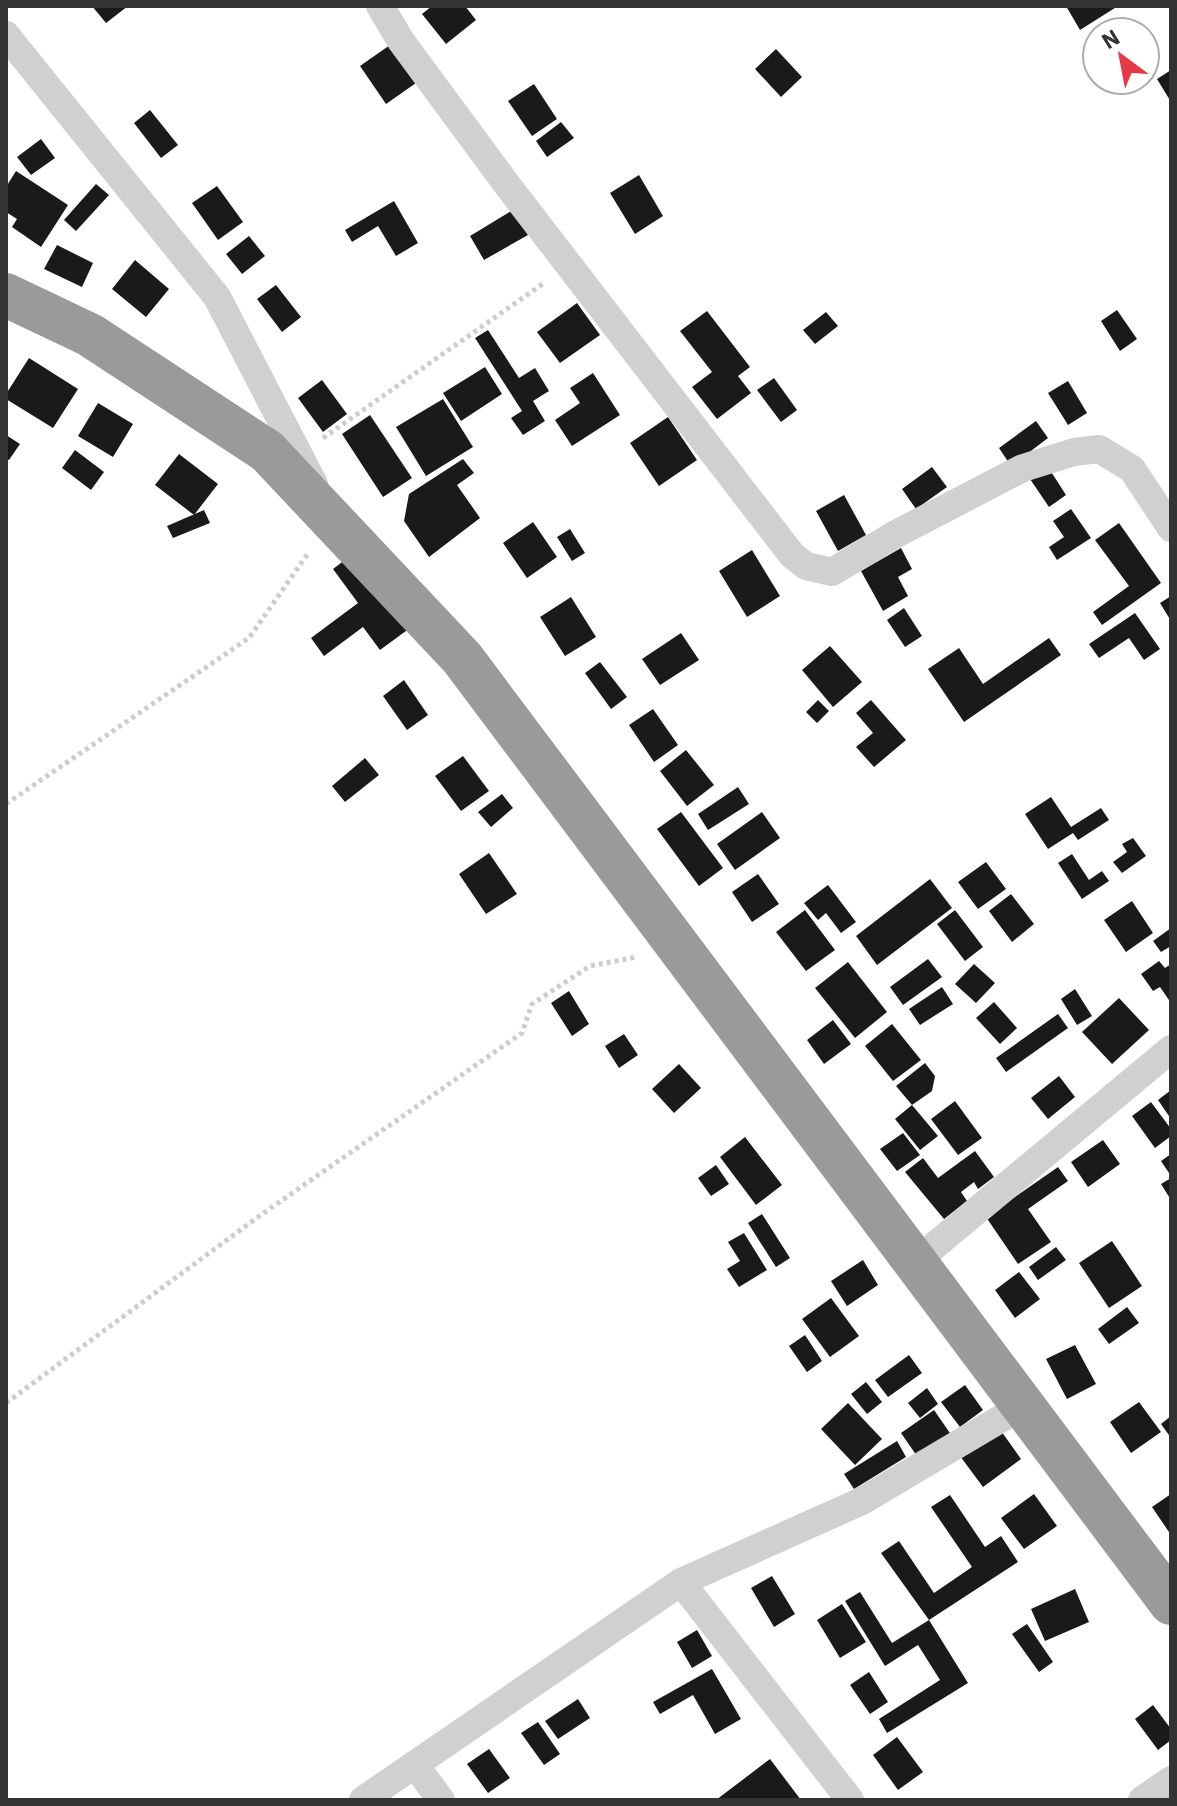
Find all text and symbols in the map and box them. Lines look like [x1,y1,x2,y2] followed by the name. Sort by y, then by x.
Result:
[1081,16,1161,96] north arrow
[1096,22,1125,55] text: N

